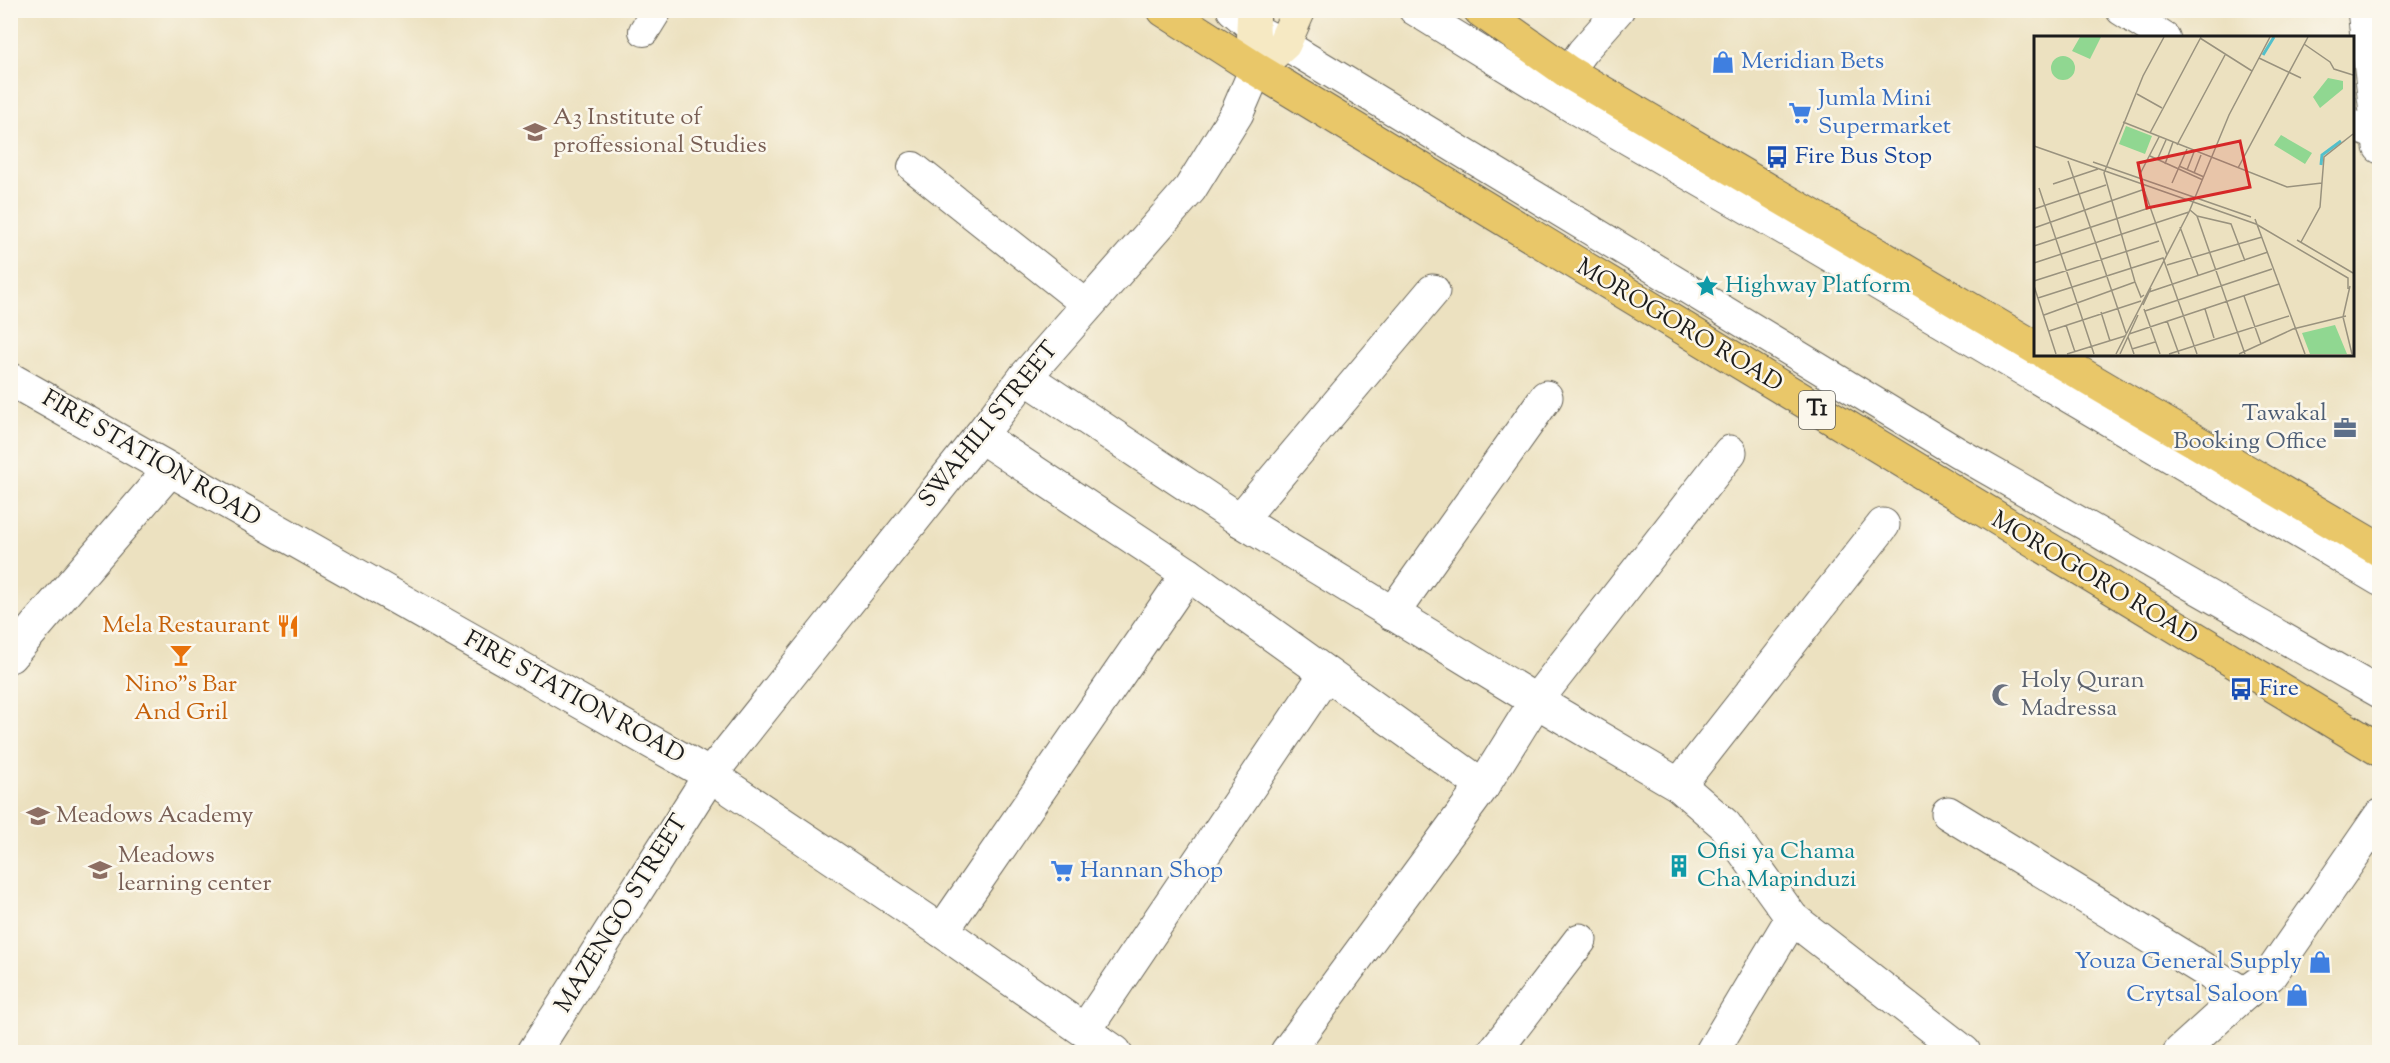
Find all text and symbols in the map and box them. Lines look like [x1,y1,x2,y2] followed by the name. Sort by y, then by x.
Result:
[2034,36,2354,356] inset map
[1741,45,1884,79] place label: Meridian Bets
[1710,49,1736,75] shop icon: Meridian Bets
[1816,82,1951,144] place label: Jumla Mini Supermarket
[1787,100,1813,126] supermarket icon: Jumla Mini Supermarket
[553,101,767,163] place label: A3 Institute of proffessional Studies
[522,119,548,145] school or university icon: A3 Institute of proffessional Studies
[1795,140,1932,174] place label: Fire Bus Stop
[1764,144,1790,170] bus stop icon: Fire Bus Stop
[1569,251,1789,401] street label: MOROGORO ROAD
[1725,269,1911,303] place label: Highway Platform
[1694,273,1720,299] place icon: Highway Platform
[911,334,1067,515] street label: SWAHILI STREET
[35,382,267,536] street label: FIRE STATION ROAD
[1799,391,1835,429] road number: T1
[2173,397,2327,459] place label: Tawakal Booking Office
[2332,415,2358,441] office icon: Tawakal Booking Office
[1984,504,2204,654] street label: MOROGORO ROAD
[102,609,270,643] place label: Mela Restaurant
[275,613,301,639] restaurant icon: Mela Restaurant
[457,623,691,773] street label: FIRE STATION ROAD
[168,642,194,668] bar icon: Nino"s Bar And Gril
[2021,664,2145,726] place label: Holy Quran Madressa
[125,668,237,730] place label: Nino"s Bar And Gril
[2259,672,2299,706] place label: Fire
[2228,676,2254,702] bus stop icon: Fire
[1990,682,2016,708] mosque icon: Holy Quran Madressa
[56,799,253,833] place label: Meadows Academy
[25,803,51,829] school or university icon: Meadows Academy
[547,808,697,1020] street label: MAZENGO STREET
[1697,835,1857,897] place label: Ofisi ya Chama Cha Mapinduzi
[118,839,272,901] place label: Meadows learning center
[1666,853,1692,879] building icon: Ofisi ya Chama Cha Mapinduzi
[1080,854,1223,888] place label: Hannan Shop
[87,857,113,883] school or university icon: Meadows learning center
[1049,858,1075,884] supermarket icon: Hannan Shop
[2074,945,2302,979] place label: Youza General Supply
[2307,949,2333,975] shop icon: Youza General Supply
[2126,978,2279,1012] place label: Crytsal Saloon
[2284,982,2310,1008] shop icon: Crytsal Saloon

